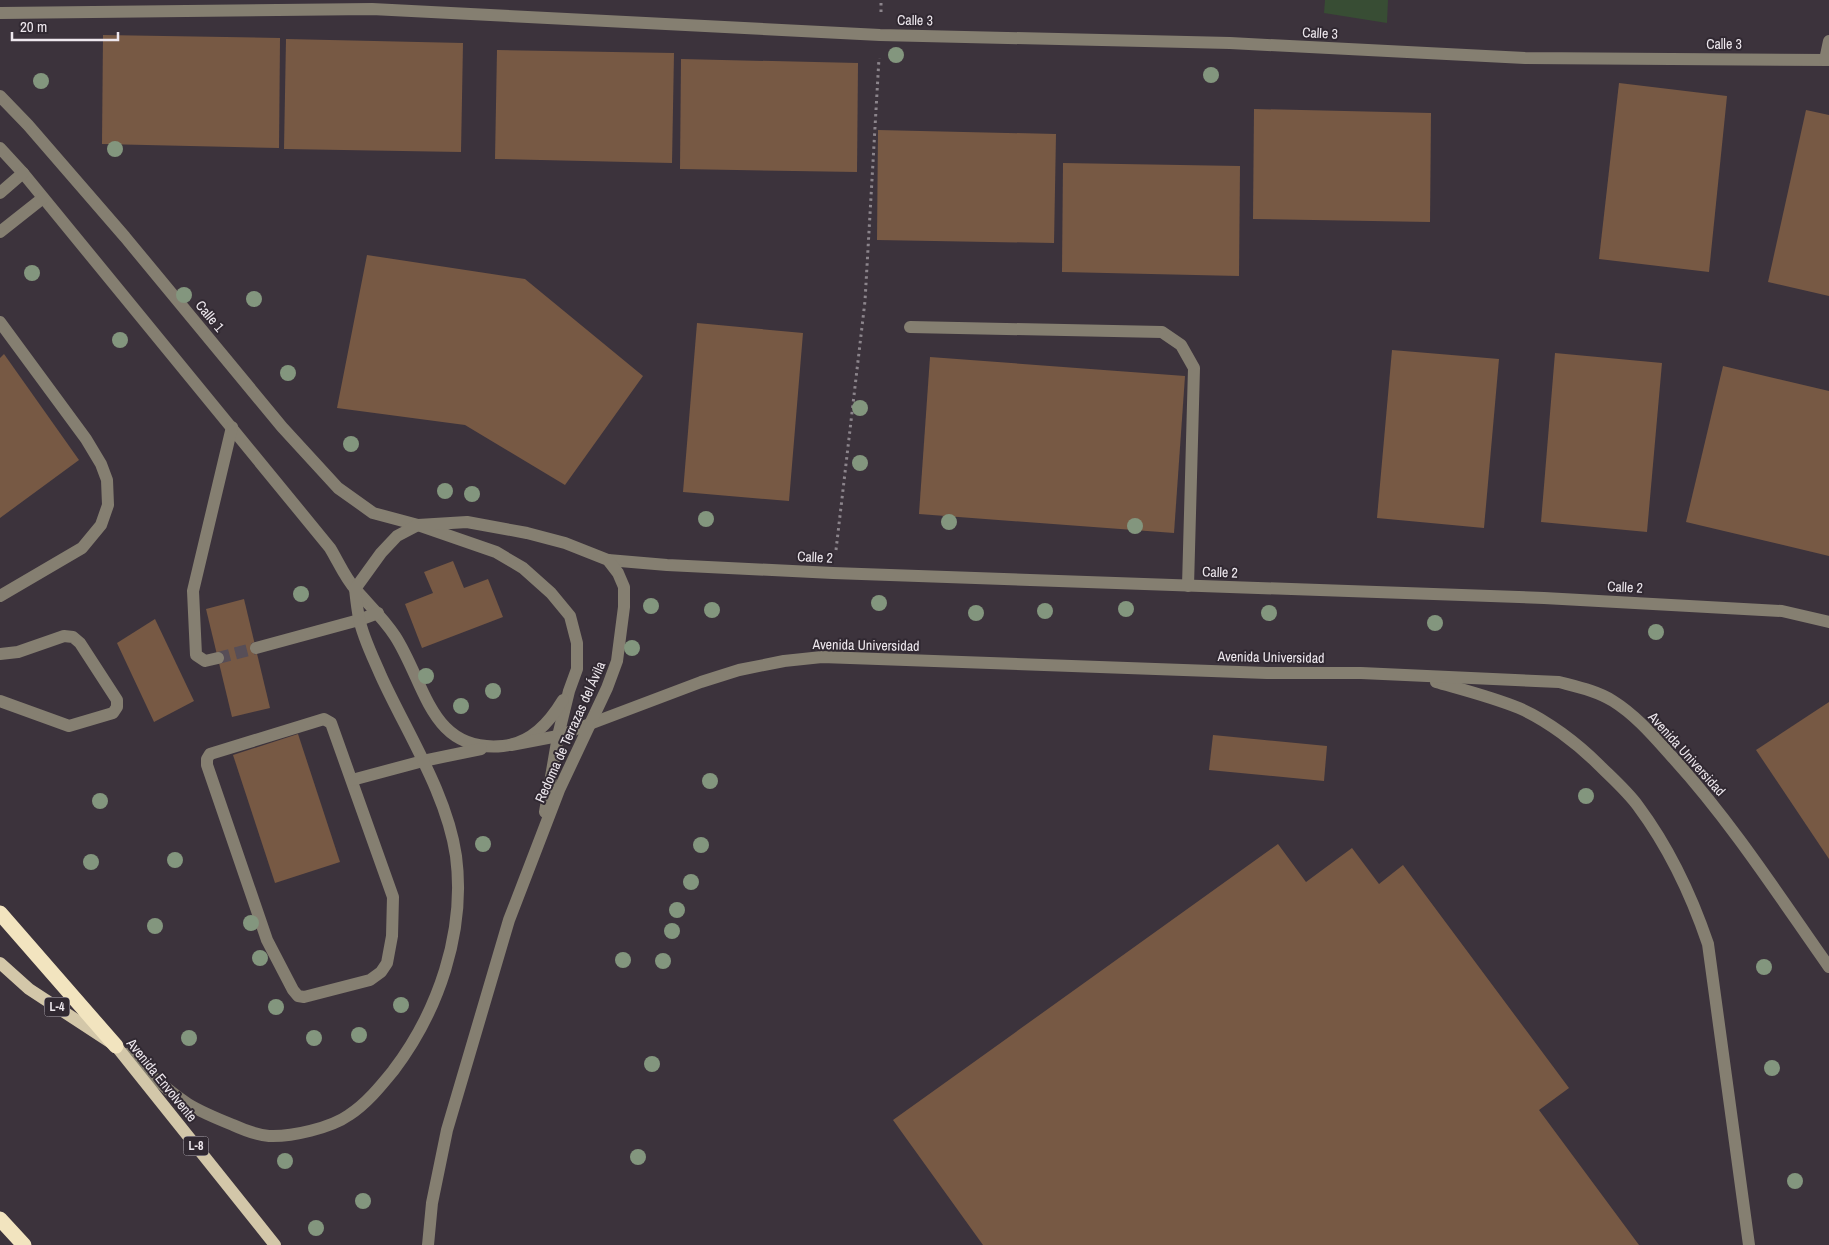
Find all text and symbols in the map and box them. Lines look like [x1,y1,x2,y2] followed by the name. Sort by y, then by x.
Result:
[12,10,119,42] scale bar
[897,11,933,29] street label: Calle 3
[20,16,47,37] text: 20 m
[1302,23,1338,43] street label: Calle 3
[1706,35,1742,53] street label: Calle 3
[192,297,229,336] street label: Calle 1
[797,547,833,567] street label: Calle 2
[1202,562,1238,582] street label: Calle 2
[1607,577,1643,597] street label: Calle 2
[811,635,920,655] street label: Avenida Universidad
[1216,647,1325,667] street label: Avenida Universidad
[531,658,610,805] street label: Redoma de Terrazas del Ávila
[1644,707,1729,800] street label: Avenida Universidad
[44,998,70,1016] road number: L-4
[122,1034,201,1125] street label: Avenida Envolvente
[184,1136,208,1156] road number: L-8

